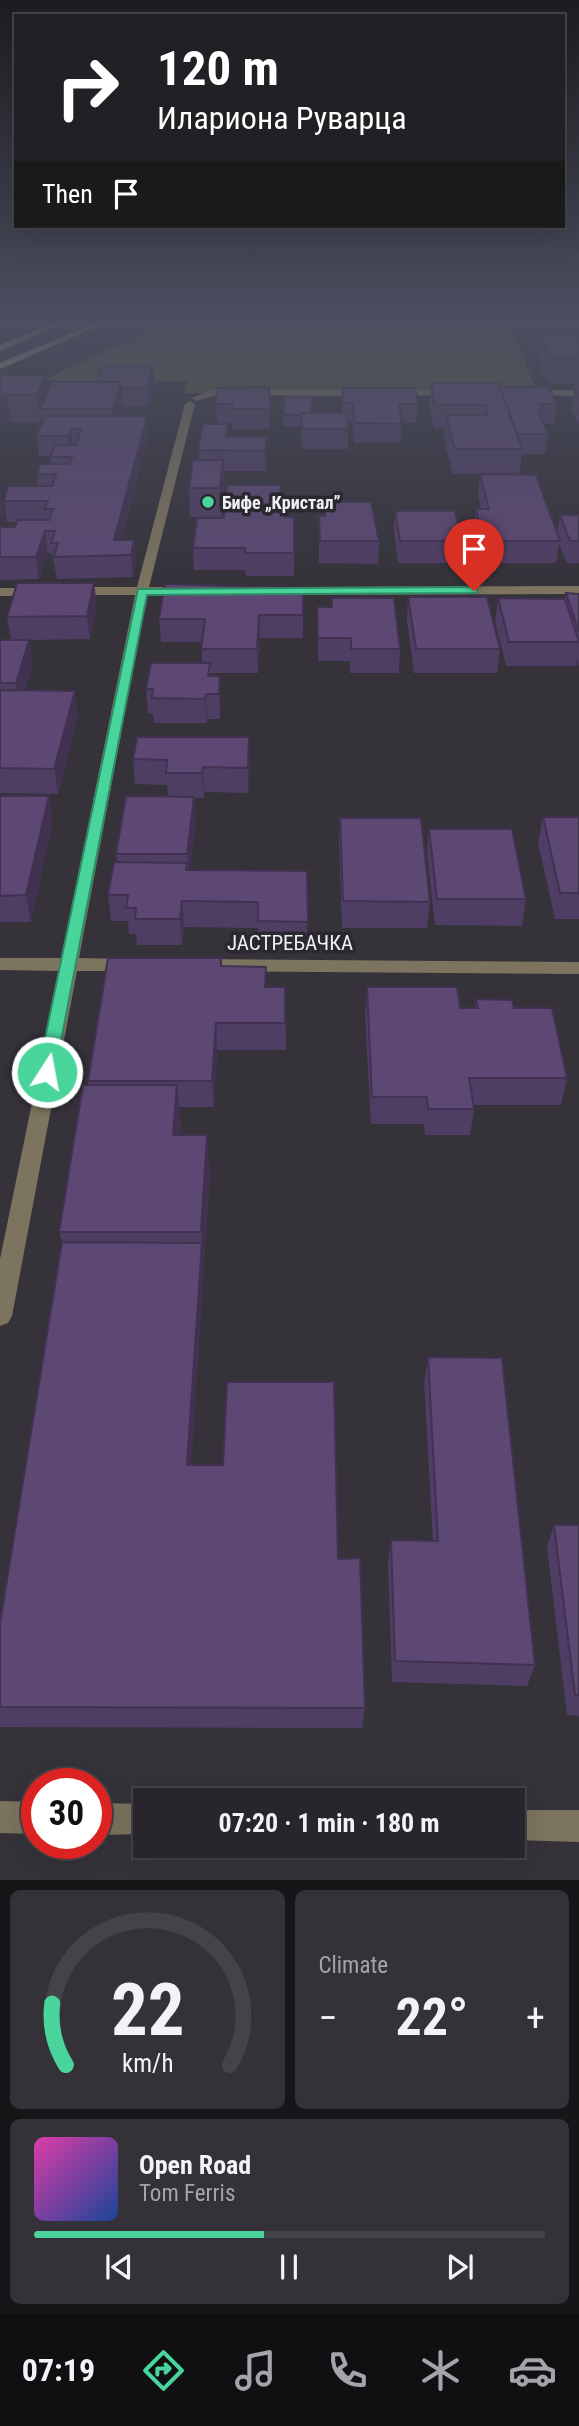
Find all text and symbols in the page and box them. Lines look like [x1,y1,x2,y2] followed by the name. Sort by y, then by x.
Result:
[157,40,279,97] text: 120 m
[42,42,133,133] icon: right
[157,99,406,137] text: Илариона Руварца
[107,175,145,213] icon: arrive
[42,179,93,209] text: Then
[222,492,340,513] place label: Бифе „Кристал”
[200,494,216,510] marker: Бифе „Кристал”
[444,519,504,591] pin
[455,530,493,568] icon: arrive
[227,931,353,955] street label: ЈАСТРЕБАЧКА
[10,1035,84,1109] position arrow
[21,1768,112,1859] speed limit sign: 30
[219,1808,439,1838] text: 07:20 · 1 min · 180 m
[319,1952,388,1979] text: Climate
[110,1968,184,2054] text: 22
[395,1987,468,2048] text: 22°
[319,1996,338,2040] text: −
[526,1996,545,2040] text: +
[122,2049,173,2078] text: km/h
[139,2150,251,2180] text: Open Road
[139,2180,235,2207] text: Tom Ferris
[100,2248,138,2286] icon: previous
[270,2248,308,2286] icon: pause
[441,2248,479,2286] icon: next
[139,2346,188,2395] icon: directions
[231,2346,280,2395] icon: music
[323,2346,372,2395] icon: phone
[416,2346,465,2395] icon: climate
[508,2346,557,2395] icon: car
[22,2351,95,2389] text: 07:19

